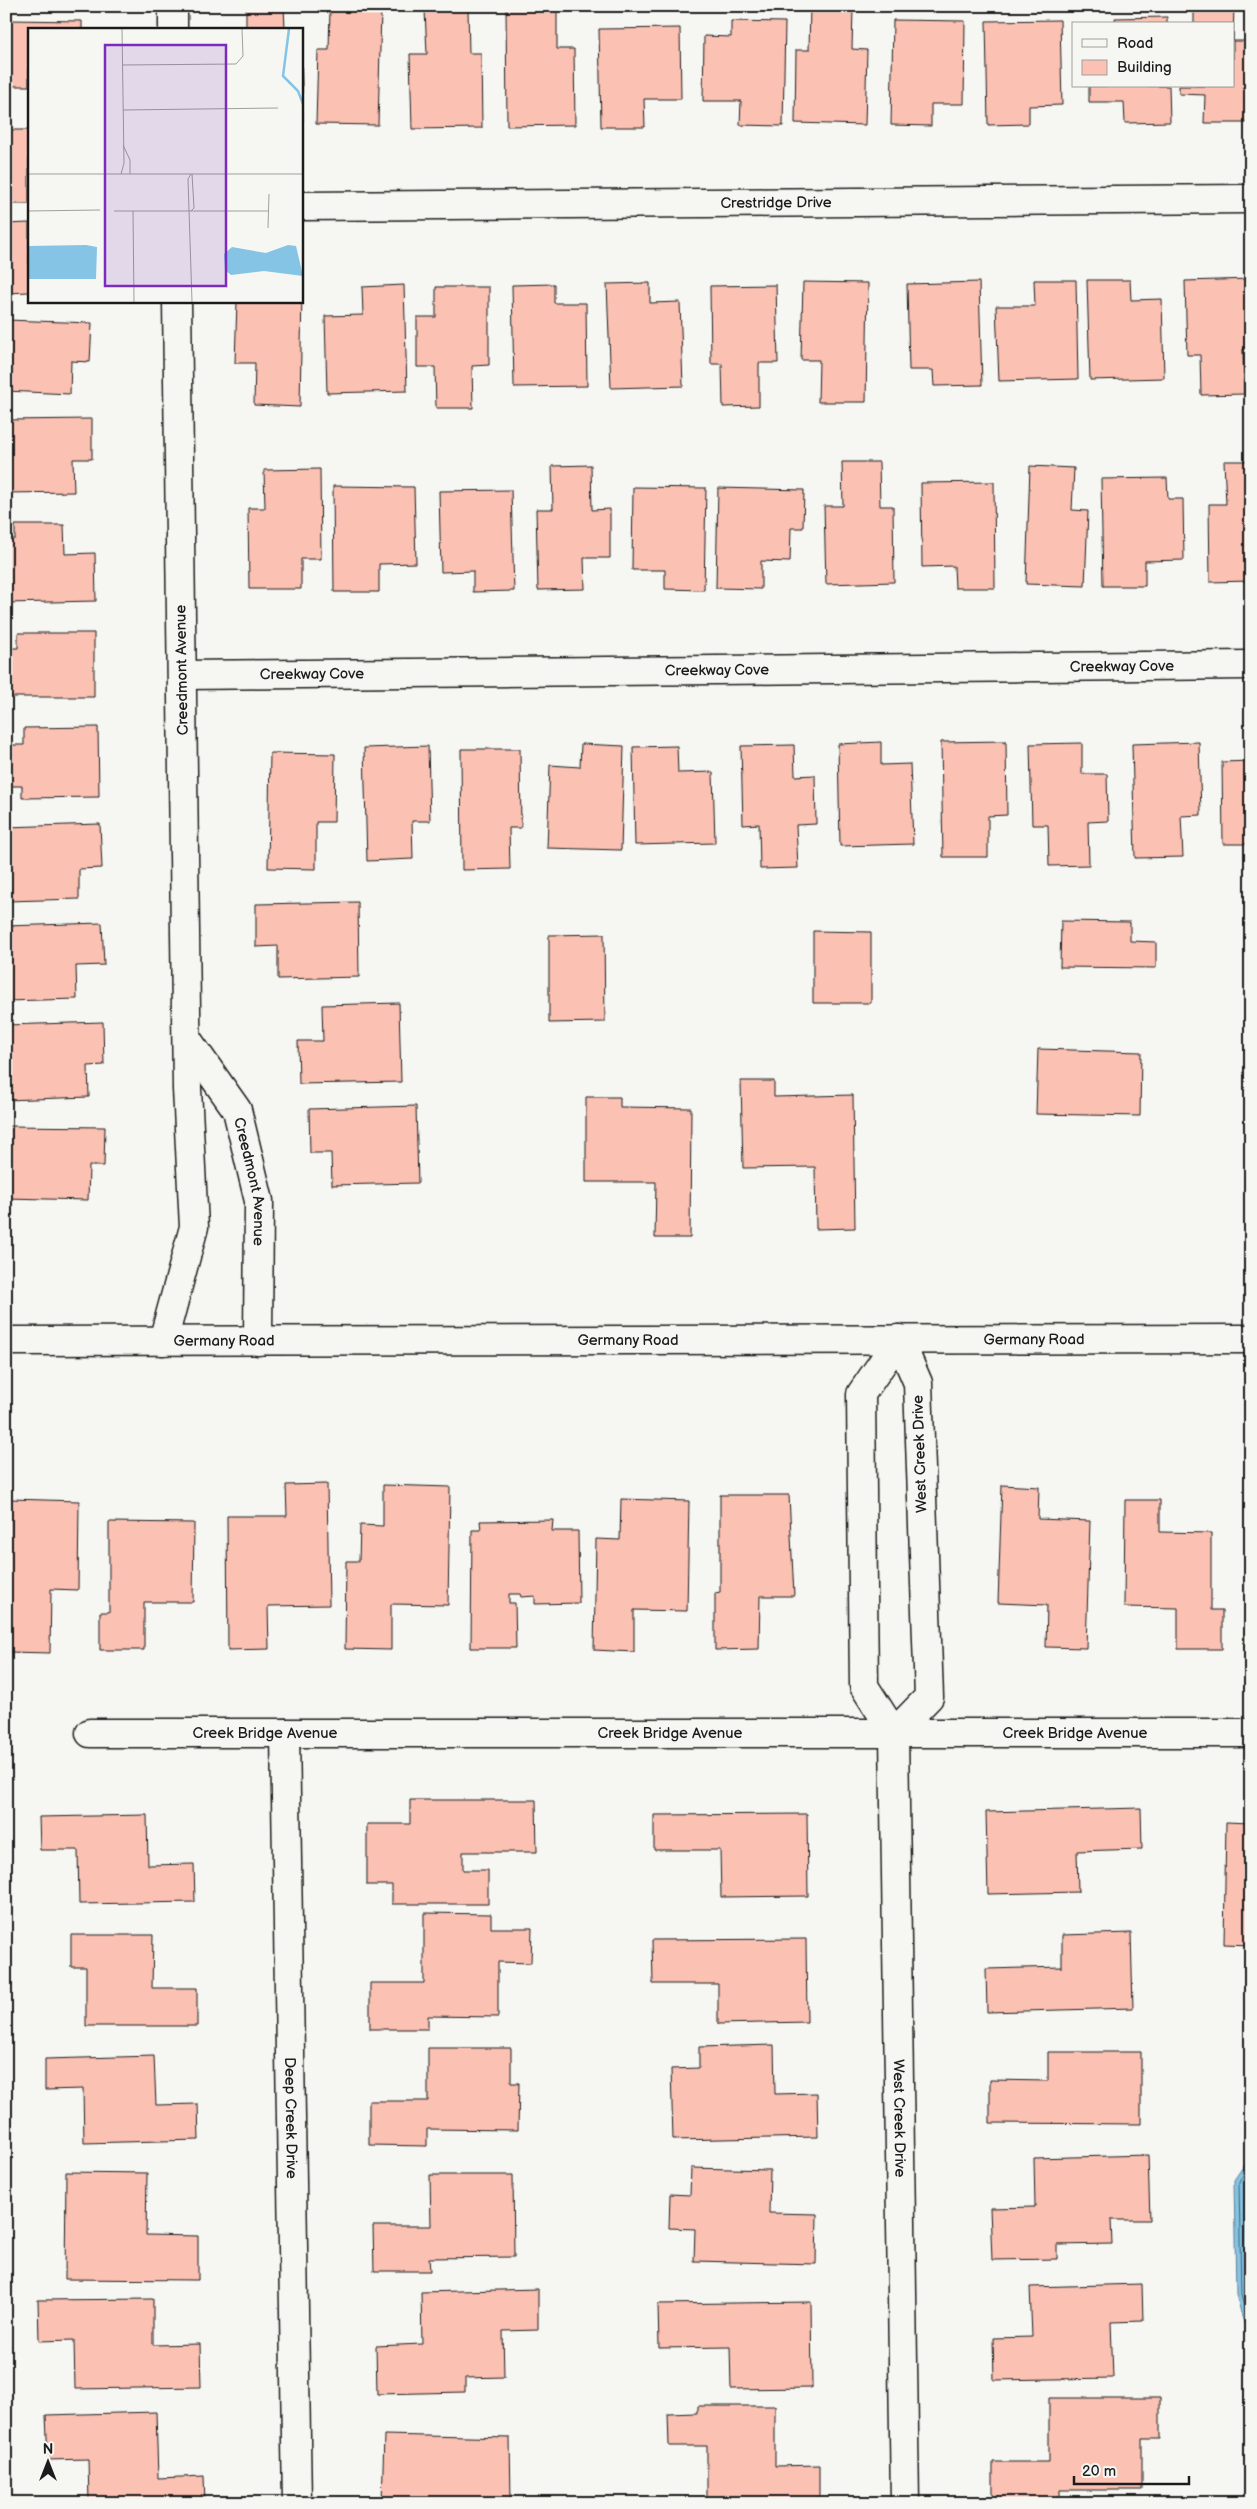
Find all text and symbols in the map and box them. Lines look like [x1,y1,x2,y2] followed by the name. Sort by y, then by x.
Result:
[1072,22,1234,88] legend
[28,28,302,302] inset map
[1117,34,1153,53] text: Road
[1117,58,1172,77] text: Building
[720,193,832,212] street label: Crestridge Drive
[171,604,193,735] street label: Creedmont Avenue
[1070,656,1174,676] street label: Creekway Cove
[665,660,769,680] street label: Creekway Cove
[260,664,364,684] street label: Creekway Cove
[230,1115,269,1246] street label: Creedmont Avenue
[577,1330,679,1350] street label: Germany Road
[983,1330,1085,1349] street label: Germany Road
[173,1331,275,1350] street label: Germany Road
[908,1395,932,1513] street label: West Creek Drive
[193,1724,338,1743] street label: Creek Bridge Avenue
[598,1724,743,1743] street label: Creek Bridge Avenue
[1003,1724,1148,1743] street label: Creek Bridge Avenue
[281,2057,301,2179] street label: Deep Creek Drive
[889,2059,910,2178] street label: West Creek Drive
[22,2436,72,2486] north arrow
[43,2441,53,2458] text: N
[1074,2454,1190,2486] scale bar
[1082,2462,1116,2481] text: 20 m

